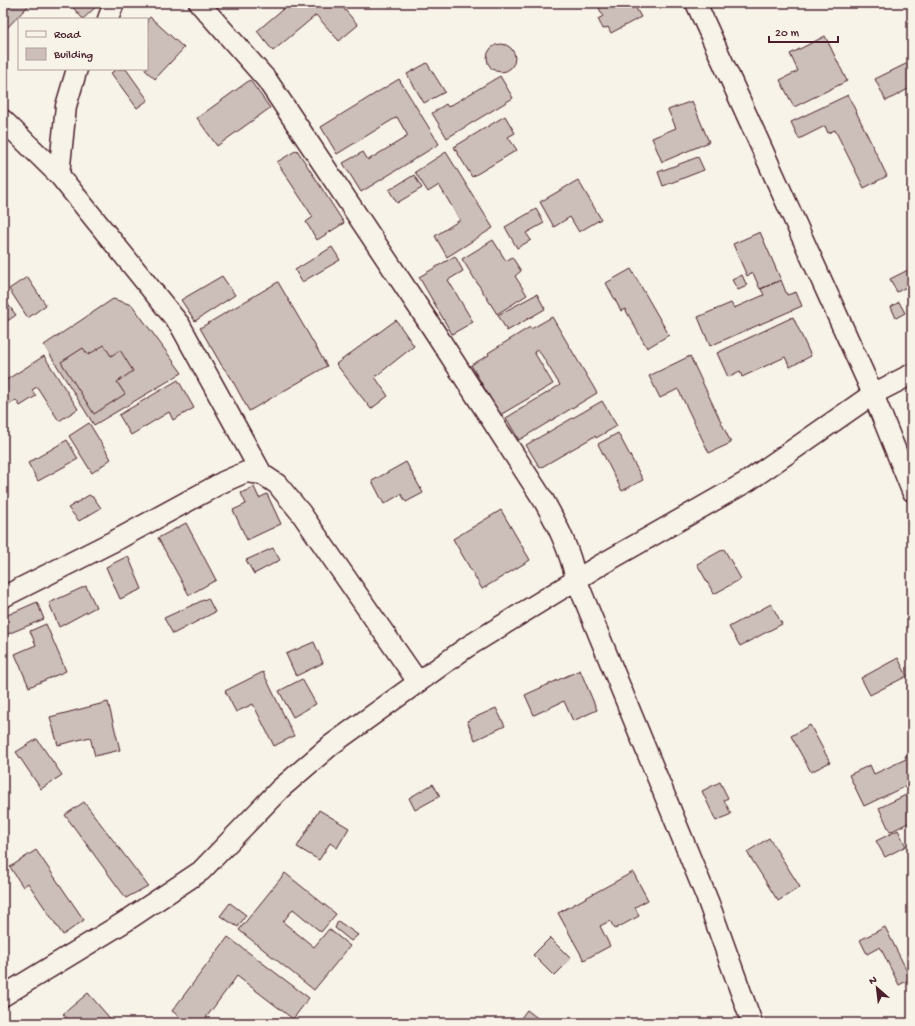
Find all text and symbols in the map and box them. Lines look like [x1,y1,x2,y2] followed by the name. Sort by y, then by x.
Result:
[18,18,148,70] legend
[769,18,838,44] scale bar
[775,27,800,41] text: 20 m
[54,29,81,43] text: Road
[53,49,93,63] text: Building
[857,968,897,1008] north arrow
[867,974,879,988] text: N

